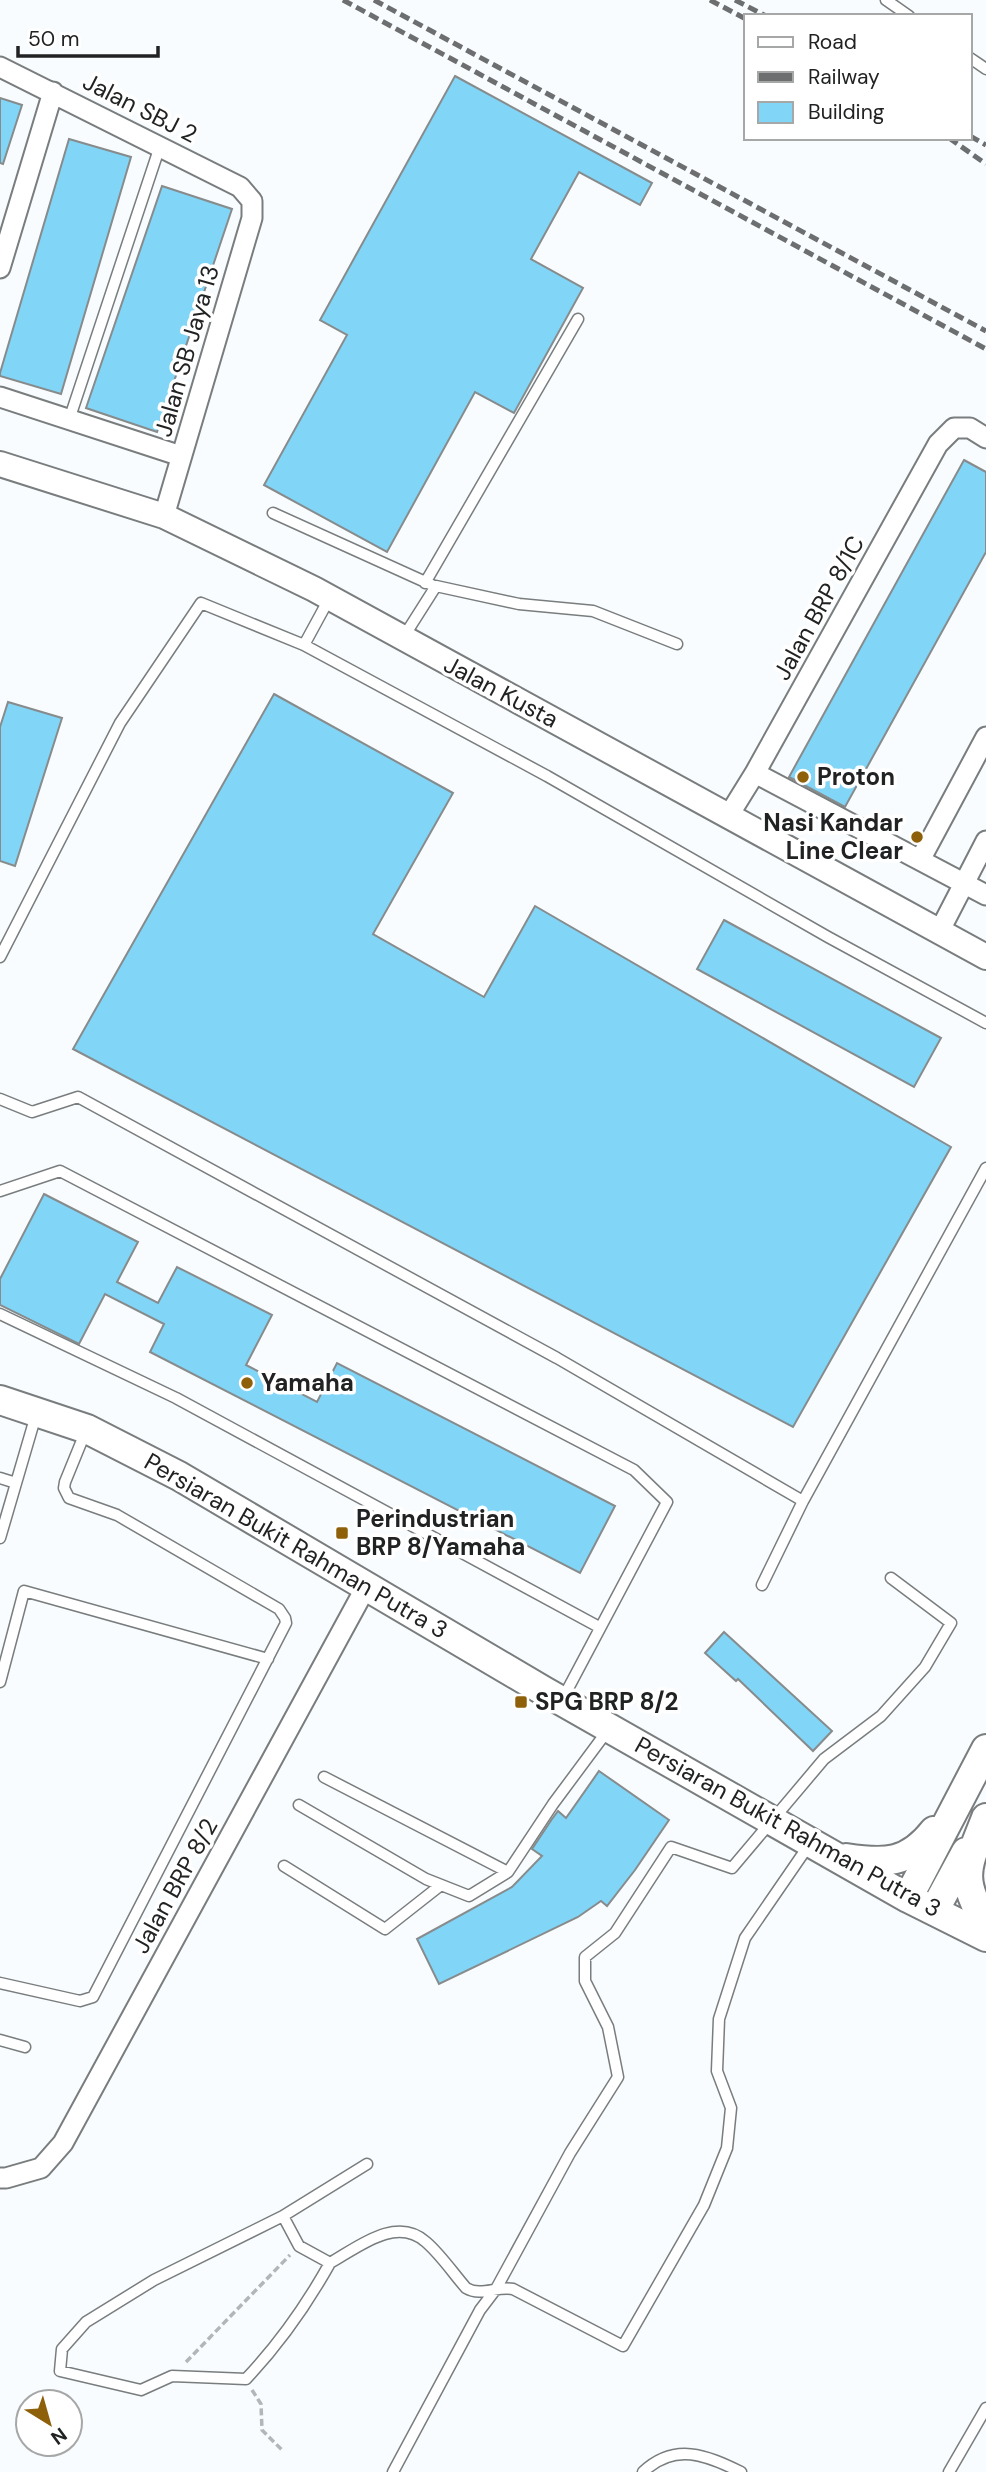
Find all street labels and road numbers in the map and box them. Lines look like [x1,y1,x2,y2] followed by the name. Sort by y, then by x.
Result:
[78,66,203,150] street label: Jalan SBJ 2
[147,262,226,440] street label: Jalan SB Jaya 13
[766,530,871,685] street label: Jalan BRP 8/1C
[439,649,564,735] street label: Jalan Kusta
[139,1446,454,1645] street label: Persiaran Bukit Rahman Putra 3
[630,1729,947,1924] street label: Persiaran Bukit Rahman Putra 3
[125,1813,224,1959] street label: Jalan BRP 8/2

